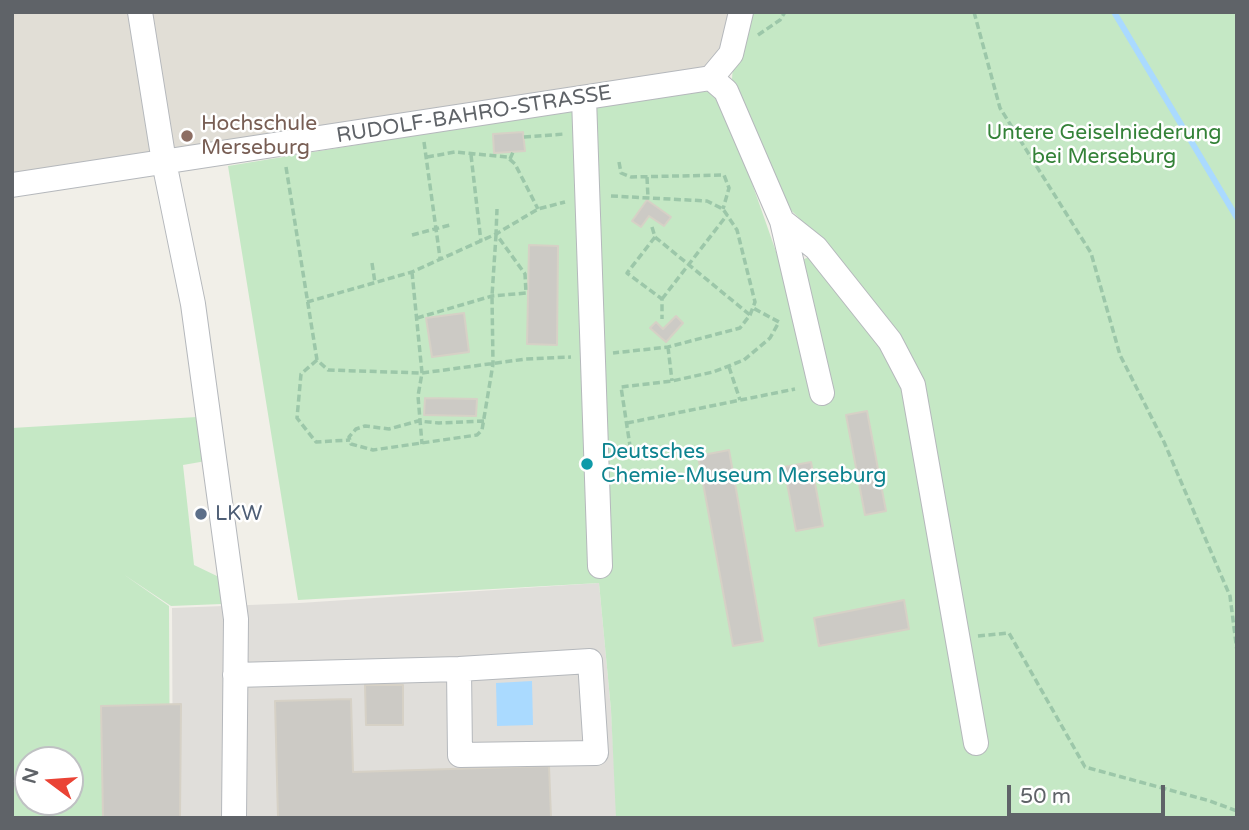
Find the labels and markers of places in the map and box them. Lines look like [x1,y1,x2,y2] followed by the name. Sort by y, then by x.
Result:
[201,111,317,161] place label: Hochschule Merseburg
[179,128,195,144] marker: Hochschule Merseburg
[601,439,886,489] place label: Deutsches Chemie-Museum Merseburg
[579,456,595,472] marker: Deutsches Chemie-Museum Merseburg
[215,501,262,527] place label: LKW
[193,506,209,522] marker: LKW

